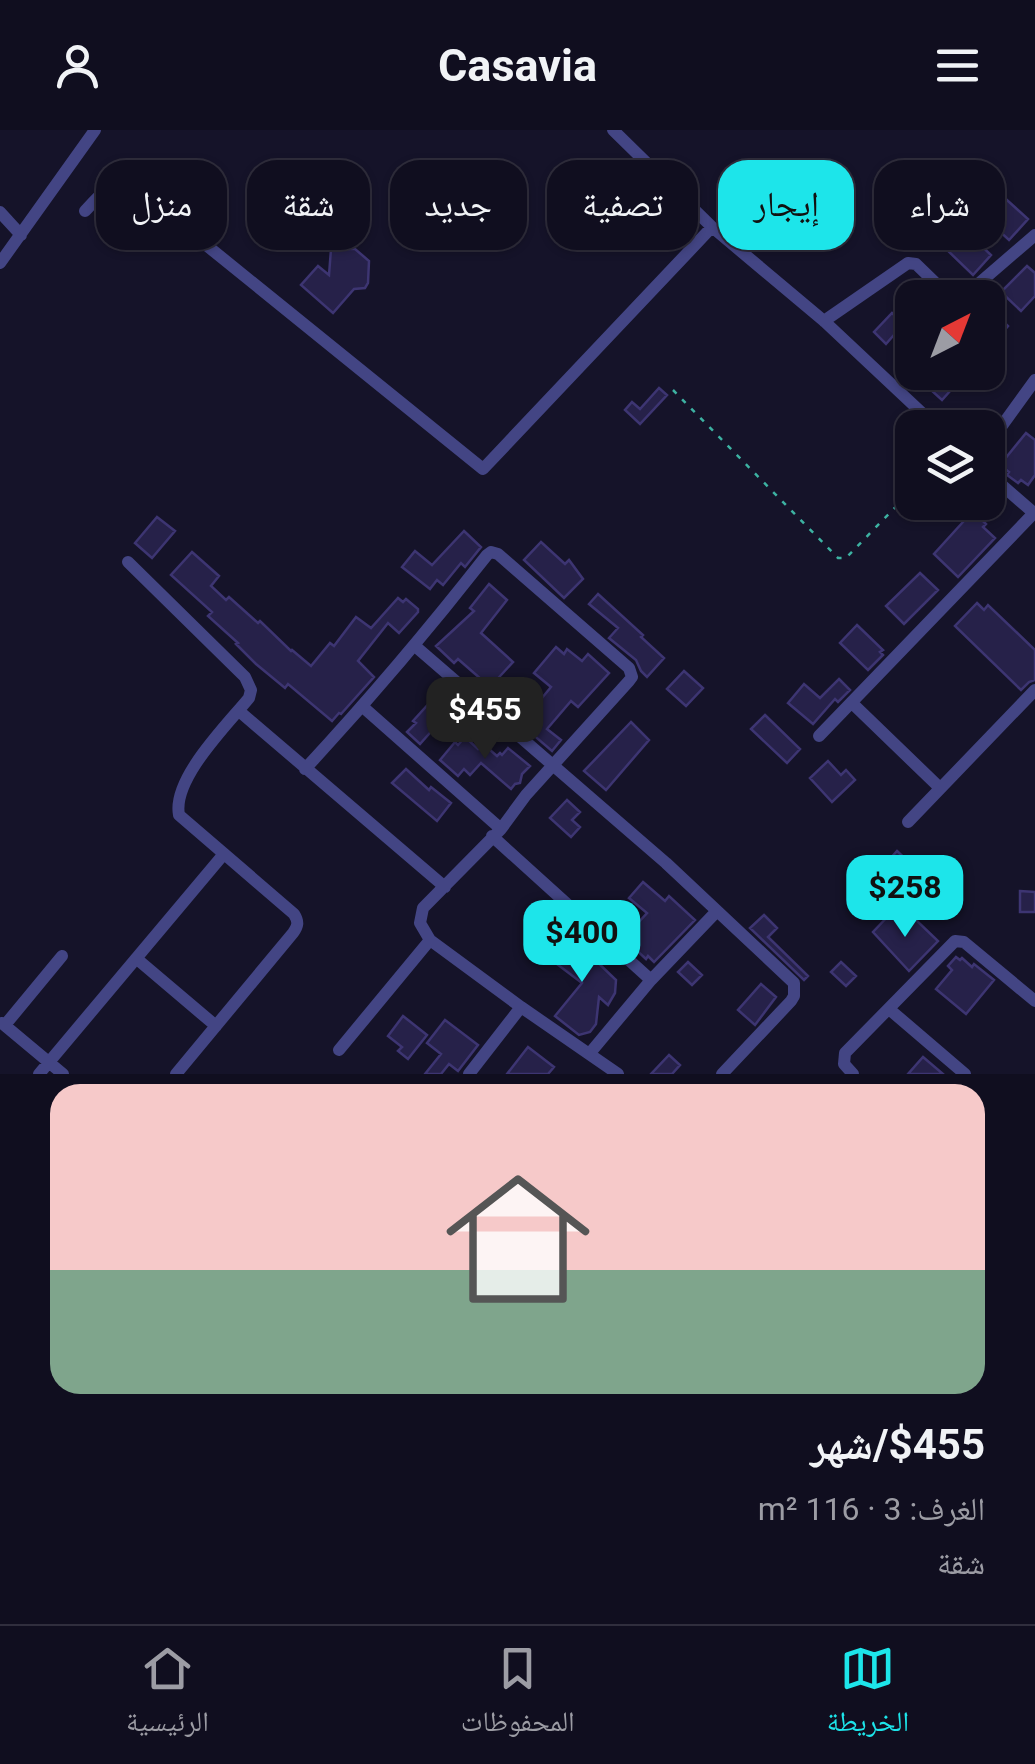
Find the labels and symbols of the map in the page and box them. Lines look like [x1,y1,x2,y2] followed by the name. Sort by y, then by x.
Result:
[895,280,1005,390] north arrow
[426,677,544,762] pin: $455
[846,855,964,940] pin: $258
[523,900,641,985] pin: $400

